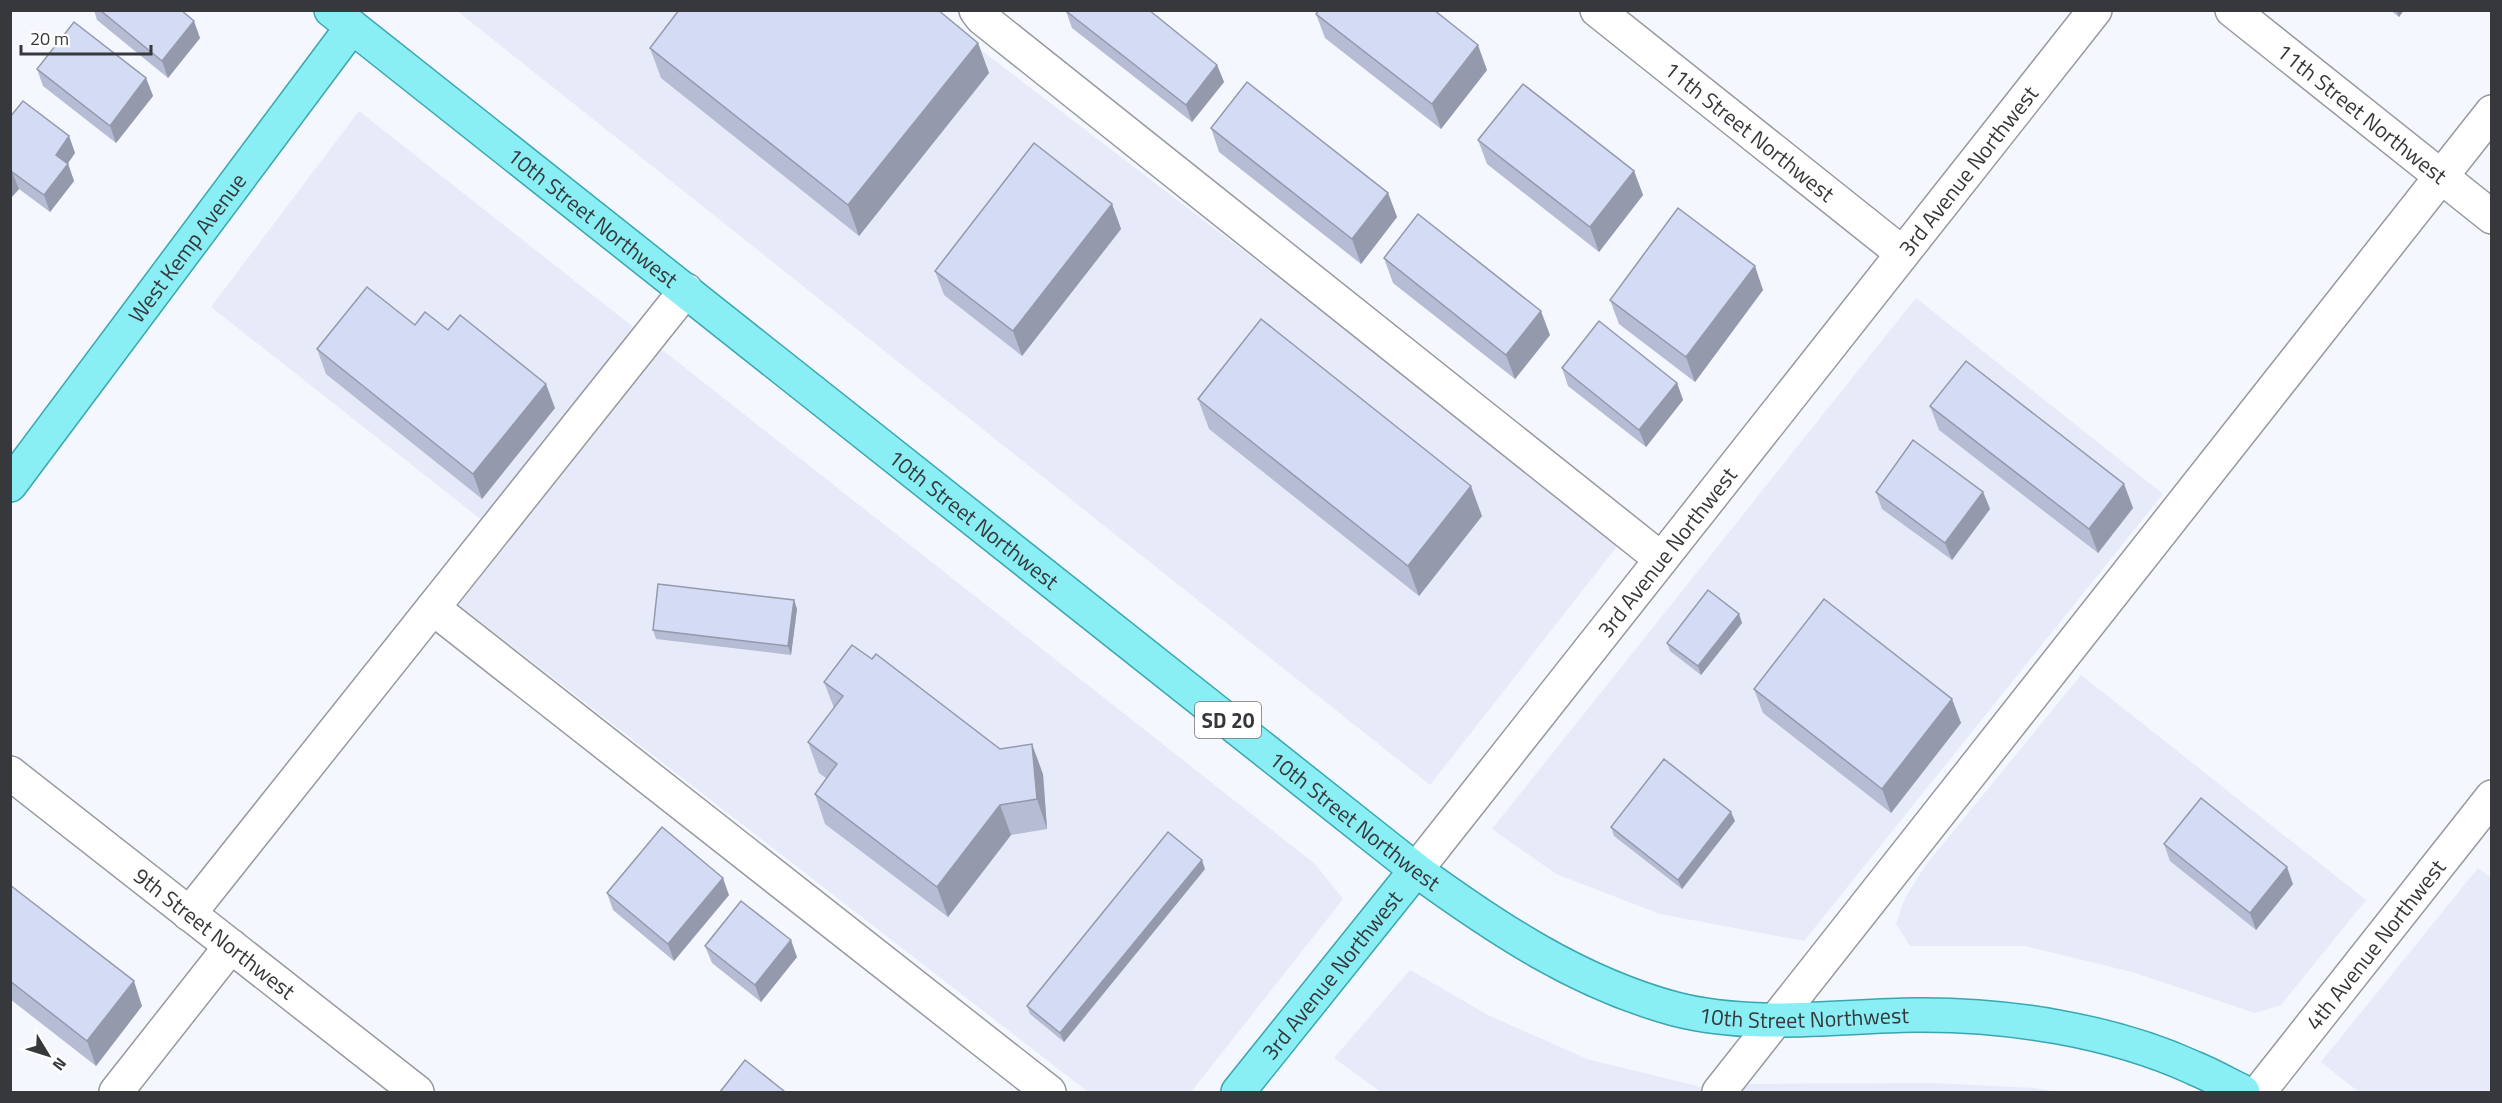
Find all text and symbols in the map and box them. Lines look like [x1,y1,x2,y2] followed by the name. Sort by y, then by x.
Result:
[21,18,152,56] scale bar
[30,25,69,52] text: 20 m
[2269,35,2455,192] street label: 11th Street Northwest
[1657,53,1842,210] street label: 11th Street Northwest
[1890,78,2046,263] street label: 3rd Avenue Northwest
[500,139,686,296] street label: 10th Street Northwest
[120,166,255,330] street label: West Kemp Avenue
[881,441,1067,598] street label: 10th Street Northwest
[1589,459,1745,645] street label: 3rd Avenue Northwest
[1195,702,1261,738] road number: SD 20
[1262,743,1448,899] street label: 10th Street Northwest
[2297,851,2454,1037] street label: 4th Avenue Northwest
[126,859,303,1008] street label: 9th Street Northwest
[1253,883,1411,1067] street label: 3rd Avenue Northwest
[1697,997,1910,1037] street label: 10th Street Northwest
[18,1025,78,1085] north arrow
[47,1052,73,1076] text: N

